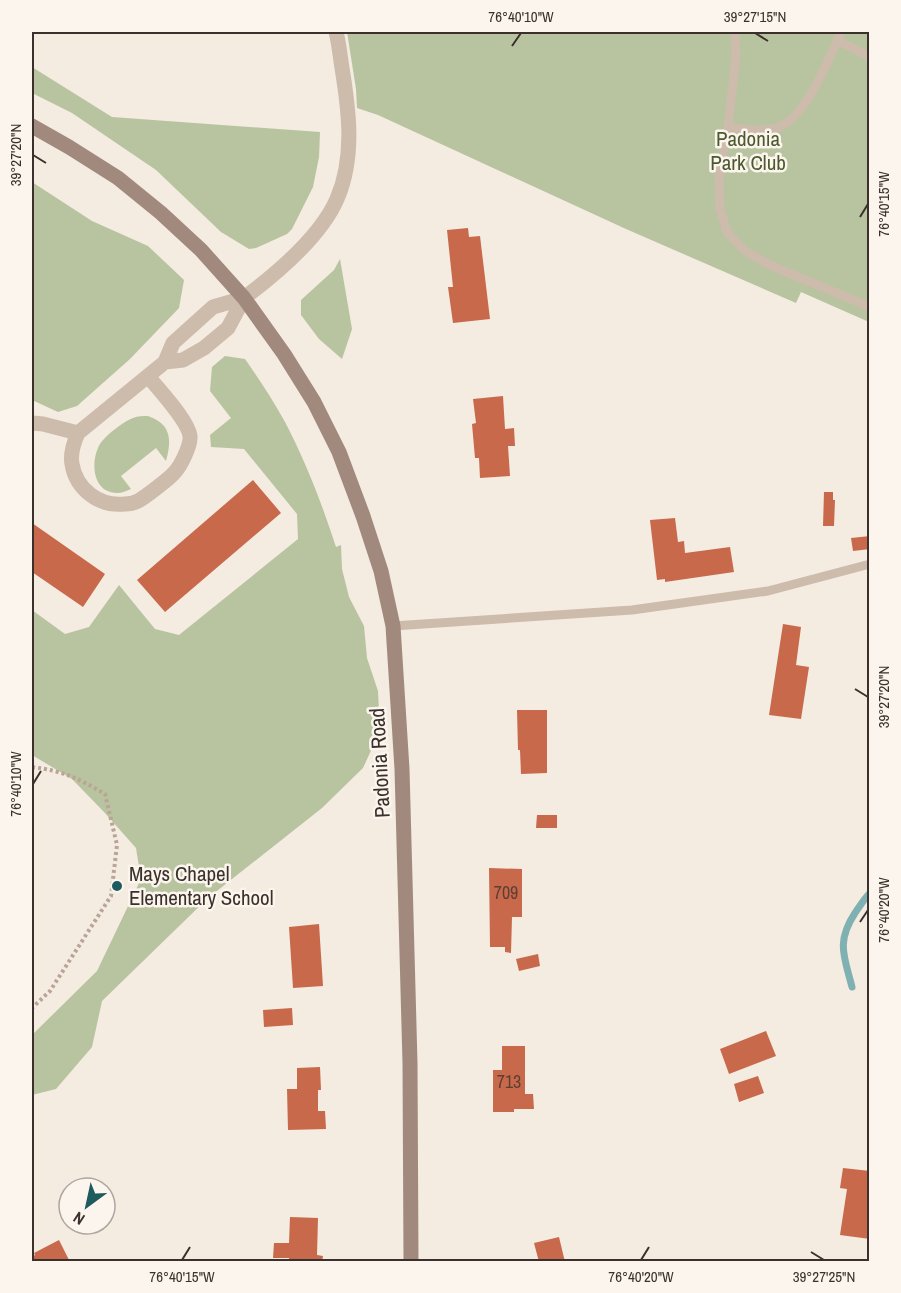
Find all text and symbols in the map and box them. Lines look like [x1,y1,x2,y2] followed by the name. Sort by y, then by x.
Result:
[488,6,554,27] text: 76°40'10"W
[724,6,786,27] text: 39°27'15"N
[5,124,26,186] text: 39°27'20"N
[710,124,786,177] park label: Padonia Park Club
[873,171,894,237] text: 76°40'15"W
[873,666,894,728] text: 39°27'20"N
[362,707,397,819] street label: Padonia Road
[5,751,26,817] text: 76°40'10"W
[129,859,274,912] place label: Mays Chapel Elementary School
[873,877,894,943] text: 76°40'20"W
[110,879,124,893] marker: Mays Chapel Elementary School
[494,880,518,905] house number: 709
[497,1069,521,1094] house number: 713
[57,1176,117,1236] north arrow
[69,1207,89,1230] text: N
[149,1266,215,1287] text: 76°40'15"W
[608,1266,674,1287] text: 76°40'20"W
[793,1266,855,1287] text: 39°27'25"N

